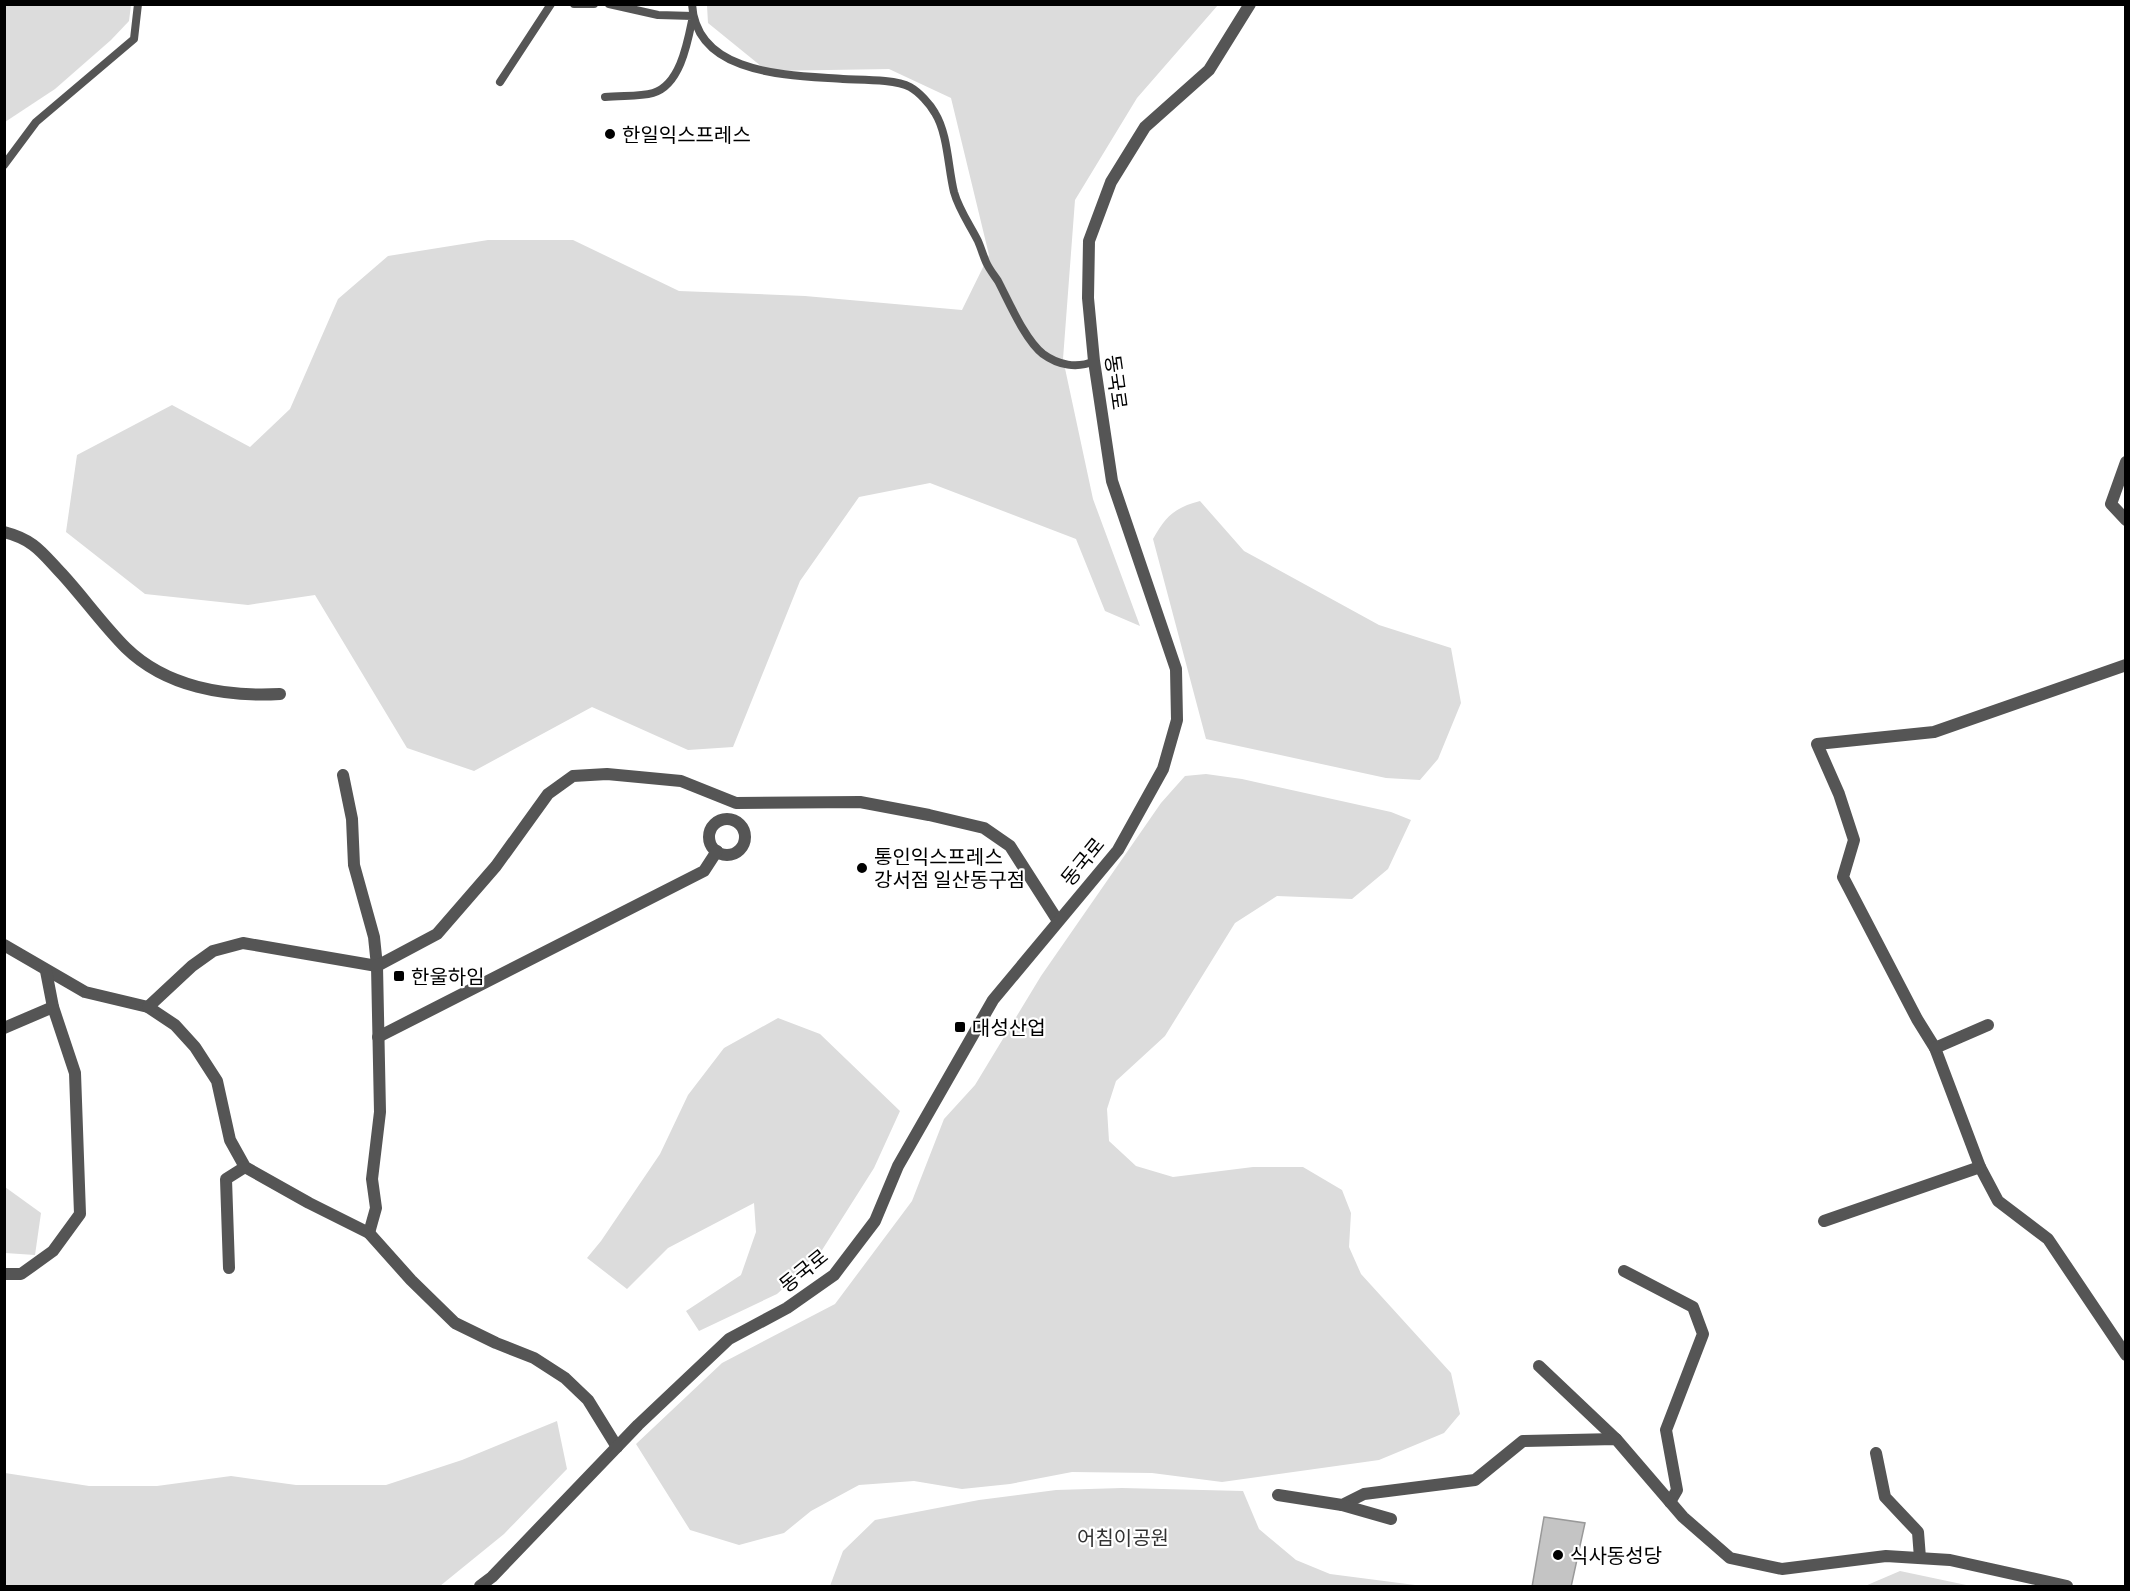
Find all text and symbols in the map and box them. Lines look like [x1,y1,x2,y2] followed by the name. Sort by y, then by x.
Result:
[622,122,751,146] place label: 한일익스프레스
[603,127,617,141] marker: 한일익스프레스
[1101,353,1133,411] street label: 동국로
[1055,832,1109,890] street label: 동국로
[874,844,1025,891] place label: 통인익스프레스 강서점 일산동구점
[855,861,869,875] marker: 통인익스프레스 강서점 일산동구점
[411,964,485,988] place label: 한울하임
[392,969,406,983] marker: 한울하임
[972,1015,1046,1039] place label: 대성산업
[953,1020,967,1034] marker: 대성산업
[774,1243,832,1297] street label: 동국로
[1077,1525,1169,1549] park label: 어침이공원
[1570,1543,1662,1567] place label: 식사동성당
[1551,1548,1565,1562] marker: 식사동성당

